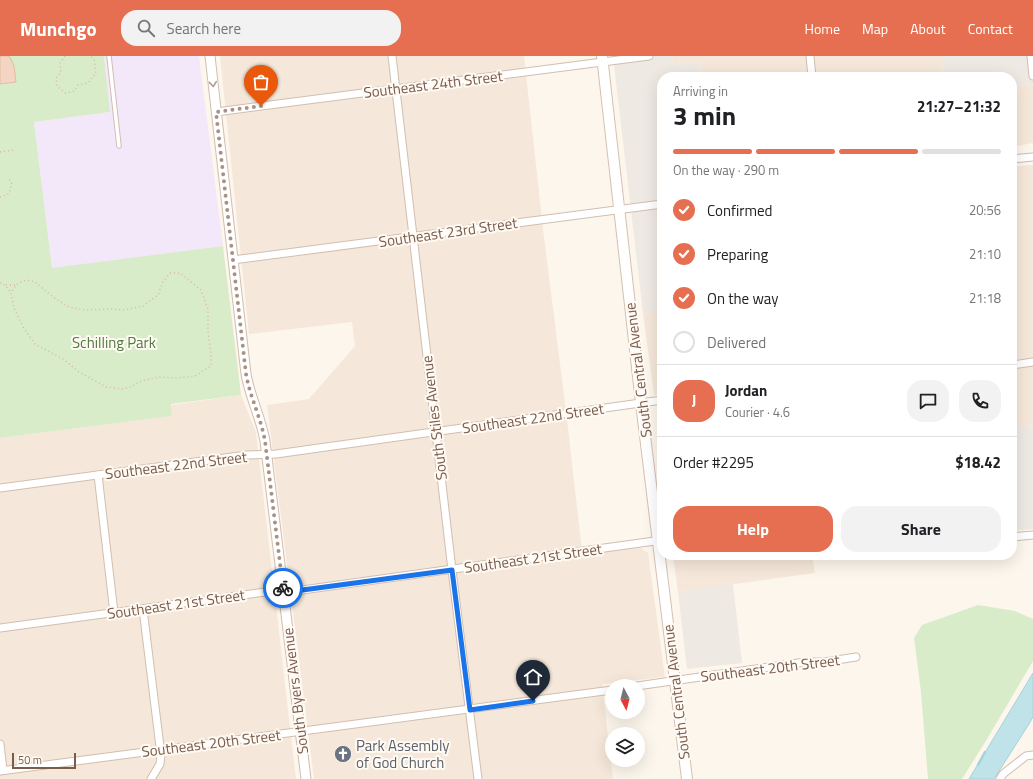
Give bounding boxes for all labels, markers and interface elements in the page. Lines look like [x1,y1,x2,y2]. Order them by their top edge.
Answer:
search box [121,10,401,46]
text: Munchgo [20,14,97,43]
icon: search [135,17,157,39]
text: Search here [167,17,241,40]
text: Home [805,18,840,39]
text: Map [862,18,888,39]
text: About [910,18,946,39]
text: Contact [968,18,1013,39]
street label: Southeast 24th Street [362,64,505,104]
pin [244,65,278,106]
icon: bag [250,71,272,93]
one-way arrow [209,81,218,87]
text: Arriving in [673,81,728,101]
text: 21:27–21:32 [917,95,1001,118]
text: 3 min [673,96,736,135]
text: On the way · 290 m [673,160,779,180]
icon: check [673,199,695,221]
text: Confirmed [707,199,772,222]
text: 20:56 [969,200,1001,220]
street label: Southeast 23rd Street [377,211,519,253]
icon: check [673,243,695,265]
text: Preparing [707,243,768,266]
text: 21:10 [969,244,1001,264]
icon: check [673,287,695,309]
text: On the way [707,287,779,310]
text: 21:18 [969,288,1001,308]
street label: South Central Avenue [618,301,658,439]
park label: Schilling Park [72,331,156,354]
text: Delivered [707,331,766,354]
street label: South Stiles Avenue [415,354,453,482]
text: Jordan [725,379,767,402]
button: chat [907,380,949,422]
button: phone [959,380,1001,422]
text: J [692,389,696,412]
street label: Southeast 22nd Street [461,397,606,439]
text: Courier · 4.6 [725,402,790,422]
street label: Southeast 22nd Street [104,445,249,485]
text: Order #2295 [673,451,754,474]
text: $18.42 [955,451,1001,474]
button: Help [673,506,833,552]
button: Share [841,506,1001,552]
street label: Southeast 21st Street [463,537,604,579]
courier [263,568,303,608]
icon: bike [272,577,294,599]
street label: Southeast 21st Street [106,583,247,625]
street label: South Central Avenue [656,623,696,761]
street label: South Byers Avenue [276,627,314,755]
street label: Southeast 20th Street [699,648,842,688]
pin [516,660,550,701]
icon: home [522,666,544,688]
north arrow [605,679,645,719]
map controls [605,679,645,767]
street label: Southeast 20th Street [140,723,283,763]
button: layers [605,727,645,767]
place label: Park Assembly of God Church [356,734,450,774]
church icon: Park Assembly of God Church [333,744,353,764]
scale bar [12,751,76,770]
text: 50 m [18,752,42,768]

